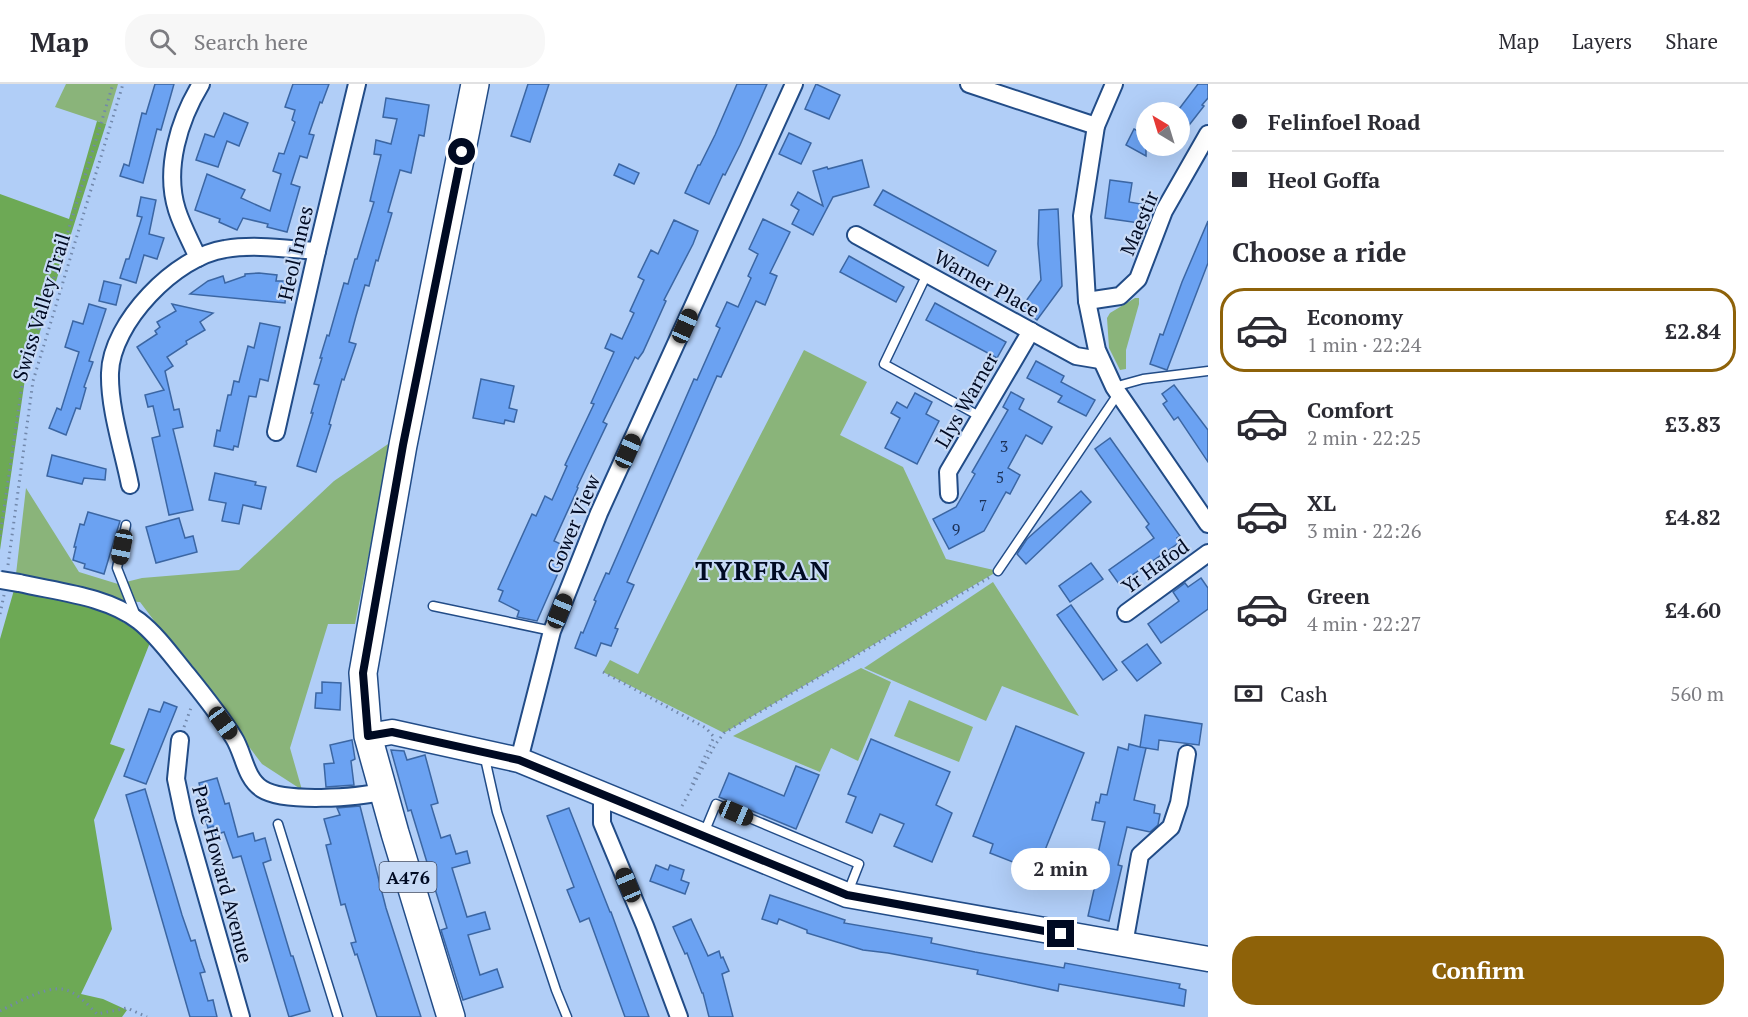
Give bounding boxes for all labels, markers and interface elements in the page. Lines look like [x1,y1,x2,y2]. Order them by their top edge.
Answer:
search box [125,14,545,68]
text: Map [30,23,89,60]
icon: search [146,25,179,58]
text: Search here [194,27,308,56]
text: Map [1498,27,1539,55]
text: Layers [1572,27,1632,55]
text: Share [1665,27,1718,55]
north arrow [1136,102,1190,156]
map controls [1136,102,1190,156]
text: Felinfoel Road [1268,107,1421,136]
route start [448,138,475,165]
text: Heol Goffa [1268,165,1380,194]
street label: Maestir [1113,186,1165,259]
street label: Heol Innes [271,203,319,303]
street label: Swiss Valley Trail [6,230,76,384]
text: Choose a ride [1232,234,1407,270]
street label: Warner Place [929,243,1045,323]
text: Economy [1307,302,1403,331]
icon: car [1235,303,1289,357]
car [669,306,701,346]
text: £2.84 [1665,316,1721,345]
text: 1 min · 22:24 [1307,331,1421,358]
street label: Llys Warner [928,347,1004,452]
text: Comfort [1307,395,1393,424]
icon: car [1235,396,1289,450]
text: £3.83 [1665,409,1721,438]
text: 2 min · 22:25 [1307,424,1421,451]
car [612,431,644,471]
house number: 3 [1000,435,1008,457]
house number: 5 [996,466,1004,488]
street label: Gower View [540,470,606,578]
text: XL [1307,488,1336,517]
icon: car [1235,489,1289,543]
house number: 7 [979,494,987,516]
text: £4.82 [1665,502,1721,531]
text: 3 min · 22:26 [1307,517,1421,544]
house number: 9 [952,518,960,540]
car [110,528,134,566]
street label: Yr Hafod [1116,532,1194,600]
district label: TYRFRAN [695,553,831,587]
text: Green [1307,581,1370,610]
icon: car [1235,582,1289,636]
car [545,591,575,631]
text: £4.60 [1665,595,1721,624]
text: 4 min · 22:27 [1307,610,1421,637]
icon: cash [1232,677,1265,710]
text: Cash [1280,679,1328,708]
text: 560 m [1670,680,1724,707]
car [205,703,241,743]
street label: Parc Howard Avenue [186,782,260,966]
car [716,798,756,828]
callout: 2 min [1012,847,1110,889]
text: 2 min [1033,855,1088,882]
road number: A476 [380,862,436,892]
car [613,865,643,905]
route end [1047,920,1074,947]
button: Confirm [1232,936,1724,1005]

